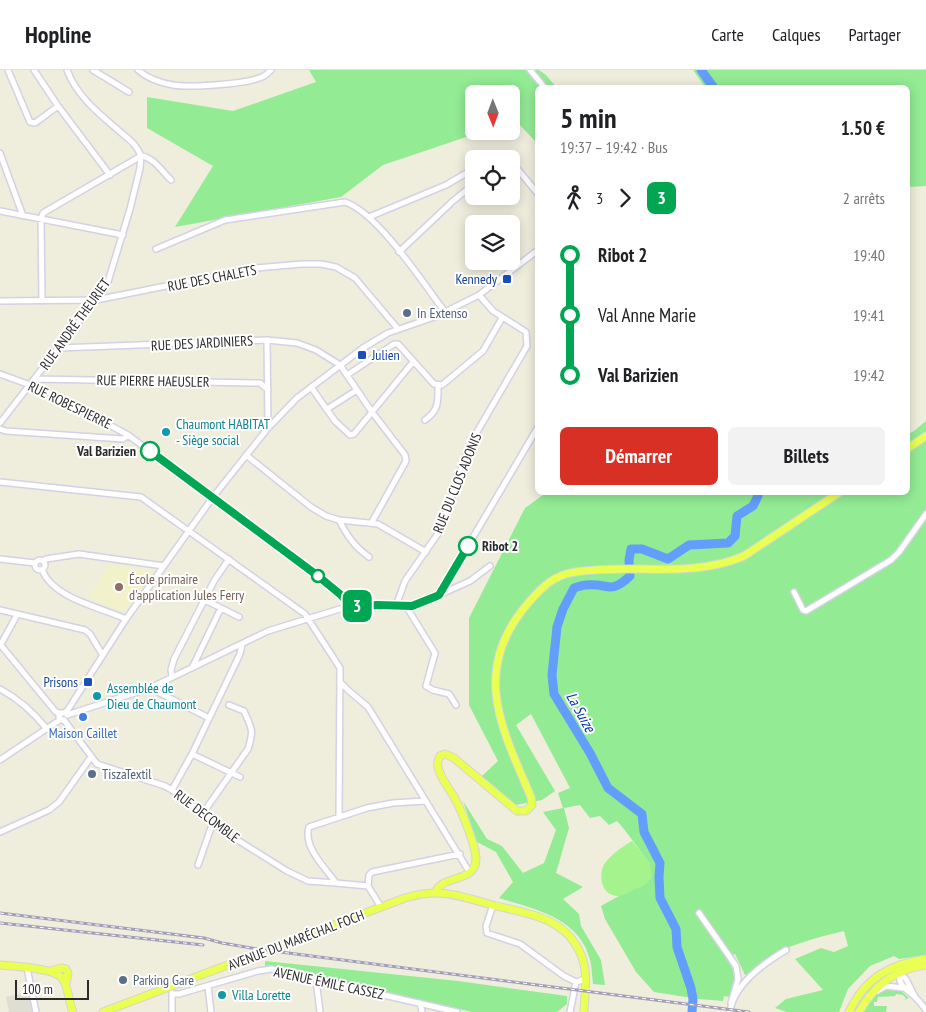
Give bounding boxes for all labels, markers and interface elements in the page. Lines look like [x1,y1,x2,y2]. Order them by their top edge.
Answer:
text: Hopline [25,19,91,50]
text: Carte [711,23,744,46]
text: Calques [772,23,821,46]
text: Partager [849,23,901,46]
north arrow [465,85,520,140]
map controls [465,85,520,270]
text: 5 min [560,99,617,136]
text: 1.50 € [841,116,885,140]
text: 19:37 – 19:42 · Bus [560,137,668,157]
button: locate [465,150,520,205]
icon: walk [560,184,588,212]
icon: forward [611,184,639,212]
text: 3 [657,186,666,209]
text: 3 [596,188,603,208]
text: 2 arrêts [843,188,885,208]
button: layers [465,215,520,270]
text: Ribot 2 [598,243,647,267]
text: 19:40 [853,245,885,265]
street label: RUE DES CHALETS [166,261,258,295]
place label: Kennedy [455,270,498,288]
marker: Kennedy [501,273,513,285]
street label: RUE ANDRÉ THEURIET [36,274,115,373]
text: Val Anne Marie [598,303,696,327]
place label: In Extenso [417,304,468,322]
text: 19:41 [853,305,885,325]
marker: In Extenso [401,307,413,319]
street label: RUE DES JARDINIERS [151,331,253,355]
place label: Julien [371,346,400,364]
marker: Julien [356,349,368,361]
text: Val Barizien [598,363,678,387]
text: 19:42 [853,365,885,385]
street label: RUE PIERRE HAEUSLER [96,371,210,391]
street label: RUE ROBESPIERRE [25,377,115,433]
place label: Chaumont HABITAT - Siège social [176,415,271,449]
marker: Chaumont HABITAT - Siège social [160,426,172,438]
button: Démarrer [560,427,718,485]
button: Billets [728,427,885,485]
street label: RUE DU CLOS ADONIS [429,430,485,536]
marker: Val Barizien [140,441,160,461]
place label: Val Barizien [76,442,136,460]
marker: Ribot 2 [458,536,478,556]
place label: Ribot 2 [482,537,518,555]
unlabelled marker [311,569,325,583]
place label: École primaire d'application Jules Ferry [129,570,245,604]
marker: École primaire d'application Jules Ferry [113,581,125,593]
line badge: 3 [341,590,373,622]
text: 3 [353,594,361,617]
place label: Prisons [44,673,78,691]
marker: Prisons [82,676,94,688]
place label: Assemblée de Dieu de Chaumont [107,679,197,713]
water label: La Suize [562,689,600,736]
marker: Assemblée de Dieu de Chaumont [91,690,103,702]
marker: Maison Caillet [77,711,89,723]
place label: Maison Caillet [49,724,117,742]
place label: TiszaTextil [102,765,152,783]
marker: TiszaTextil [86,768,98,780]
street label: RUE DECOMBLE [171,786,243,846]
street label: AVENUE DU MARÉCHAL FOCH [225,906,367,974]
street label: AVENUE ÉMILE CASSEZ [272,963,386,1003]
place label: Parking Gare [133,971,194,989]
marker: Parking Gare [117,974,129,986]
scale bar [15,977,89,1000]
text: 100 m [22,980,53,998]
place label: Villa Lorette [231,986,291,1004]
marker: Villa Lorette [216,989,228,1001]

